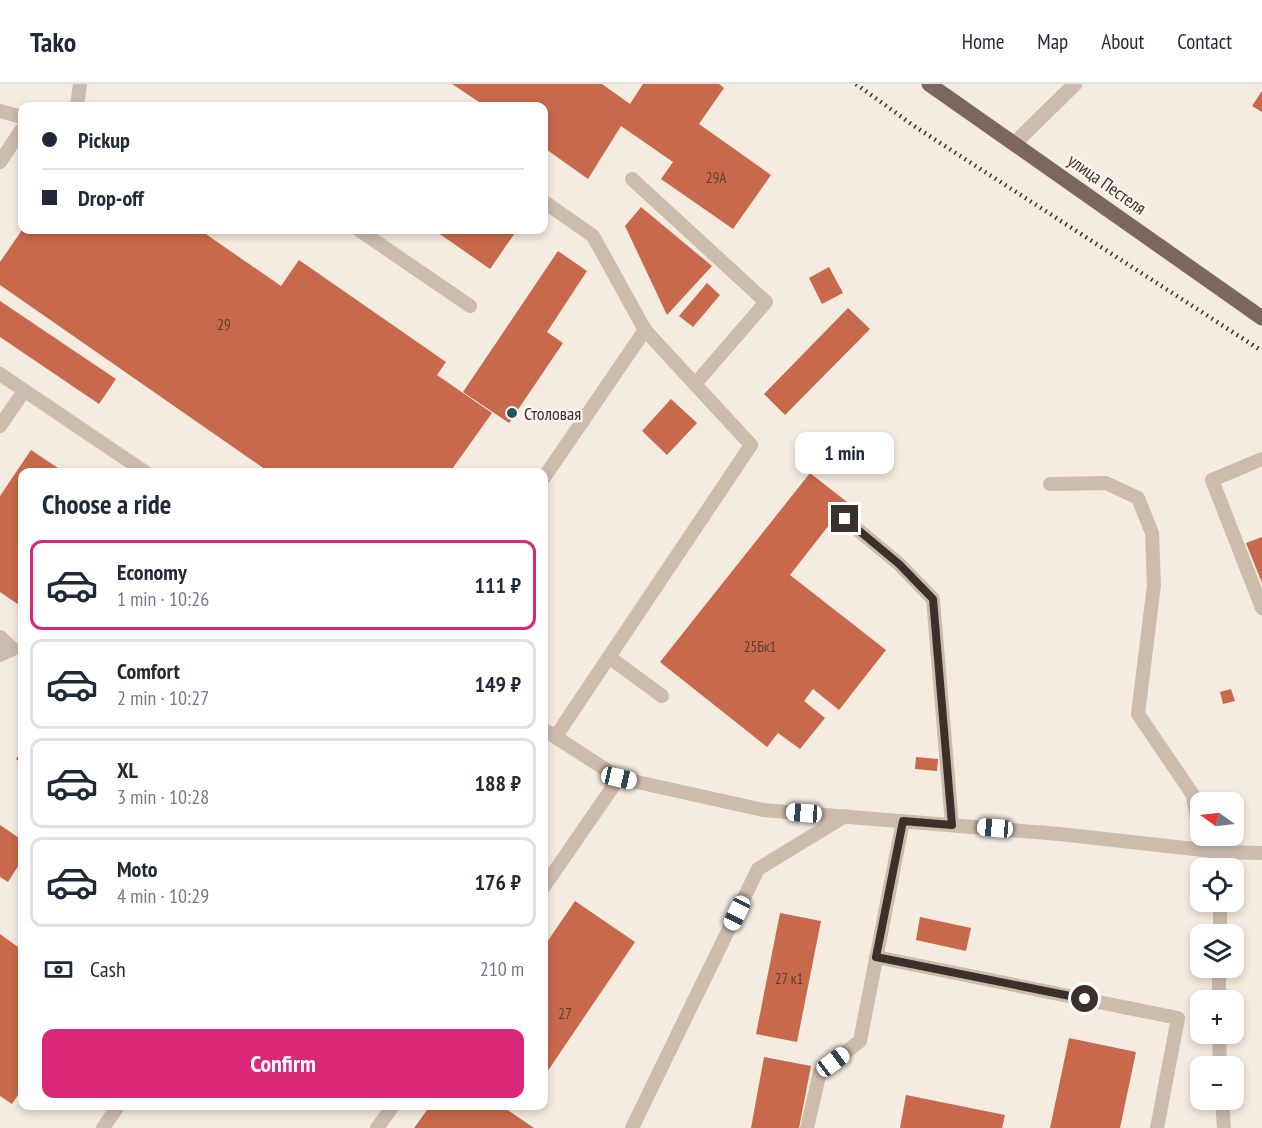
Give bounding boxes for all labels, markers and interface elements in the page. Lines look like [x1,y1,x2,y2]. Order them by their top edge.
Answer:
text: Tako [30,23,76,60]
text: Home [962,28,1004,55]
text: Map [1037,28,1068,55]
text: About [1101,28,1144,55]
text: Contact [1177,28,1232,55]
text: Pickup [78,126,130,154]
street label: улица Пестеля [1063,149,1151,219]
house number: 29А [706,168,727,187]
text: Drop-off [78,184,144,212]
house number: 29 [217,315,231,334]
place label: Столовая [524,402,581,425]
marker: Столовая [505,406,519,420]
callout: 1 min [796,432,894,474]
text: 1 min [824,440,865,466]
text: Choose a ride [42,487,171,521]
route end [831,505,858,532]
icon: car [45,558,99,612]
text: Economy [117,558,187,586]
text: 111 ₽ [474,571,521,599]
text: 1 min · 10:26 [117,586,209,612]
house number: 25Бк1 [744,637,776,656]
icon: car [45,657,99,711]
text: Comfort [117,657,180,685]
text: 149 ₽ [474,670,521,698]
text: 2 min · 10:27 [117,685,209,711]
icon: car [45,756,99,810]
text: XL [117,756,138,784]
car [599,765,639,791]
text: 188 ₽ [474,769,521,797]
text: 3 min · 10:28 [117,784,209,810]
north arrow [1190,792,1244,846]
map controls [1190,792,1244,1110]
car [785,803,823,823]
car [976,817,1014,839]
icon: car [45,855,99,909]
text: Moto [117,855,158,883]
button: locate [1190,858,1244,912]
text: 176 ₽ [474,868,521,896]
text: 4 min · 10:29 [117,883,209,909]
car [721,893,753,933]
button: layers [1190,924,1244,978]
icon: cash [42,953,75,986]
text: Cash [90,955,126,983]
text: 210 m [480,956,524,982]
house number: 27 к1 [775,969,803,988]
route start [1071,985,1098,1012]
button: + [1190,990,1244,1044]
house number: 27 [558,1004,572,1023]
button: Confirm [42,1029,524,1098]
car [813,1044,853,1080]
button: − [1190,1056,1244,1110]

